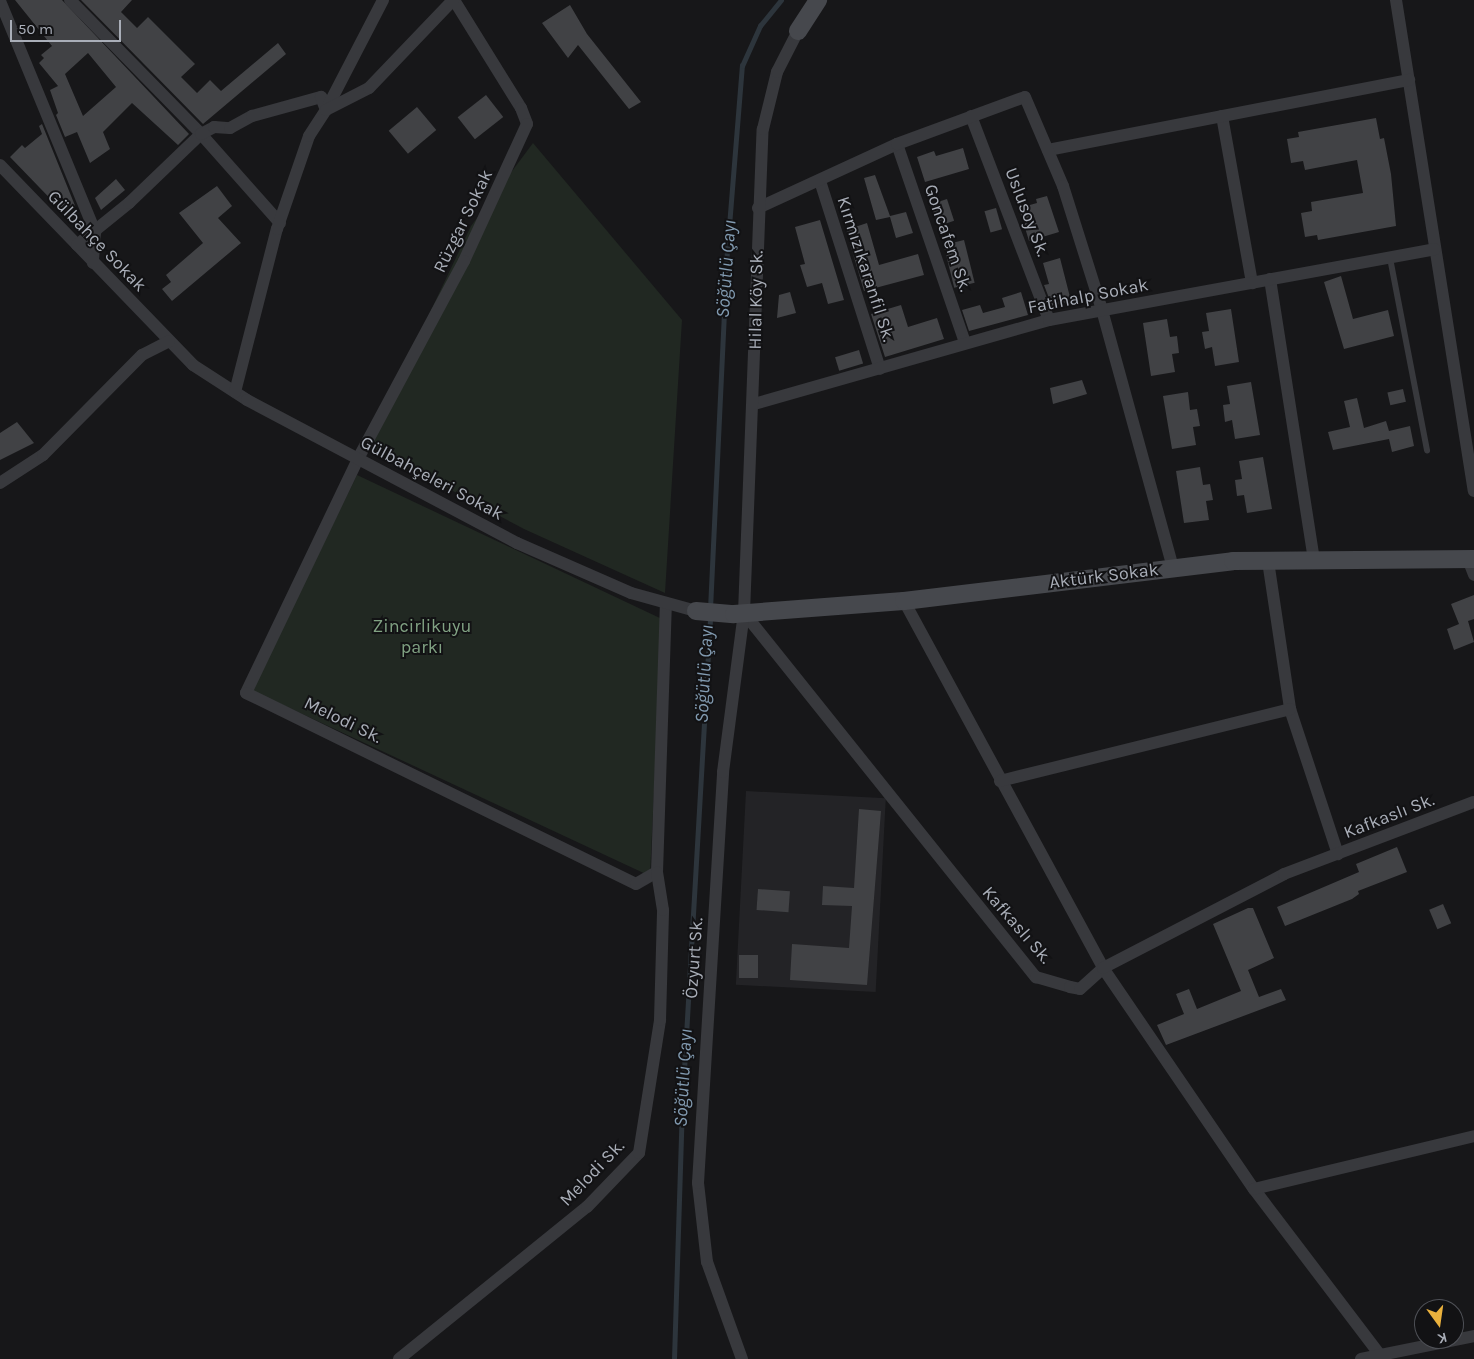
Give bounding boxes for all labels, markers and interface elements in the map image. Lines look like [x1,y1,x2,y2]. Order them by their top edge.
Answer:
scale bar [12,10,124,42]
text: 50 m [18,20,53,38]
street label: Uslusoy Sk. [1000,165,1054,259]
street label: Rüzgar Sokak [429,166,497,276]
street label: Goncafem Sk. [920,181,976,295]
street label: Gülbahçe Sokak [43,186,151,296]
street label: Kırmızıkaranfil Sk. [832,194,900,344]
water label: Söğütlü Çayı [712,219,742,319]
street label: Hilal Köy Sk. [744,250,768,350]
street label: Fatihalp Sokak [1026,274,1150,318]
street label: Gülbahçeleri Sokak [357,431,507,525]
street label: Aktürk Sokak [1048,559,1160,593]
park label: Zincirlikuyu parkı [373,616,471,659]
water label: Söğütlü Çayı [691,624,719,724]
street label: Melodi Sk. [301,692,385,748]
street label: Kafkaslı Sk. [1341,789,1437,843]
street label: Kafkaslı Sk. [978,882,1056,968]
street label: Özyurt Sk. [680,917,708,999]
water label: Söğütlü Çayı [670,1028,698,1128]
street label: Melodi Sk. [555,1135,629,1211]
north arrow [1414,1299,1464,1349]
text: K [1436,1329,1449,1347]

